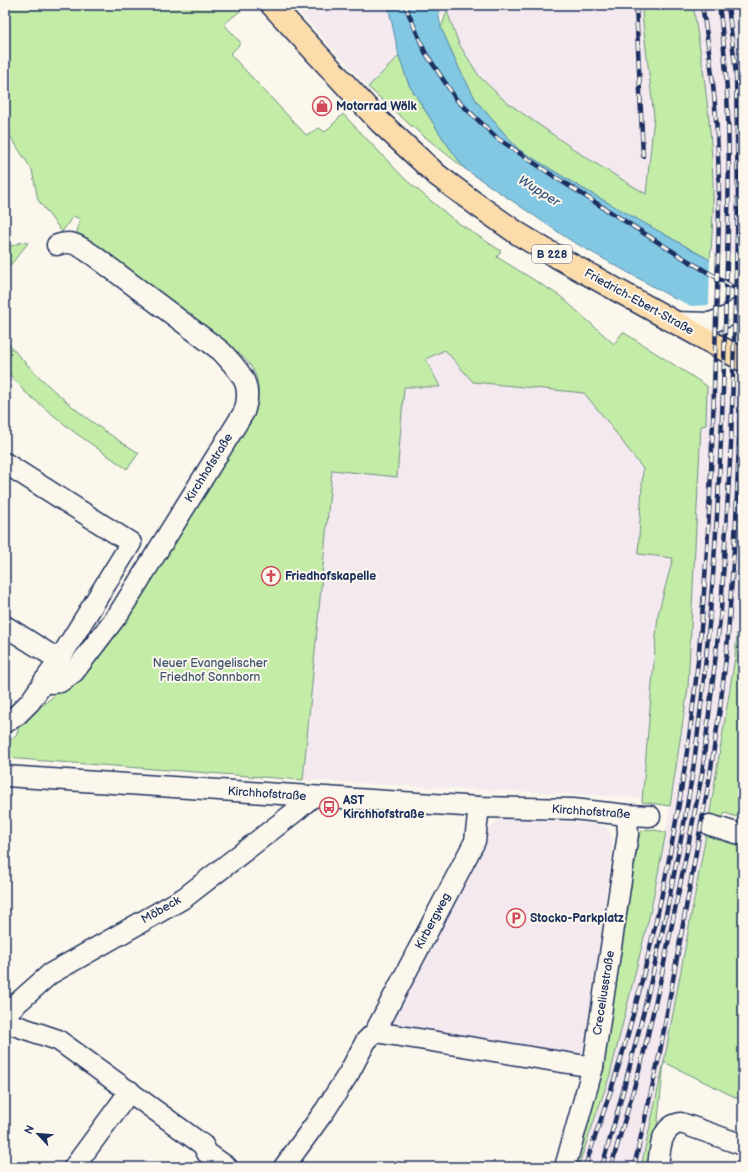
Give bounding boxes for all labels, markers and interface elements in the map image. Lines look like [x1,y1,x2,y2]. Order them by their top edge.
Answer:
shop icon: Motorrad Wölk [311,95,333,117]
place label: Motorrad Wölk [336,99,418,114]
water label: Wupper [515,172,564,211]
road number: B 228 [532,245,572,263]
street label: Friedrich-Ebert-Straße [582,266,696,338]
street label: Kirchhofstraße [182,431,236,505]
church icon: Friedhofskapelle [260,565,282,587]
place label: Friedhofskapelle [285,569,376,584]
park label: Neuer Evangelischer Friedhof Sonnborn [153,656,268,685]
street label: Kirchhofstraße [227,784,307,804]
place label: AST Kirchhofstraße [342,793,424,822]
bus stop icon: AST Kirchhofstraße [318,796,340,818]
street label: Kirchhofstraße [551,802,631,822]
street label: Kirbergweg [412,890,454,952]
street label: Möbeck [139,893,184,927]
parking icon: Stocko-Parkplatz [505,907,527,929]
place label: Stocko-Parkplatz [530,911,624,926]
street label: Creceliusstraße [590,950,618,1036]
north arrow [18,1114,58,1154]
text: N [22,1123,37,1136]

